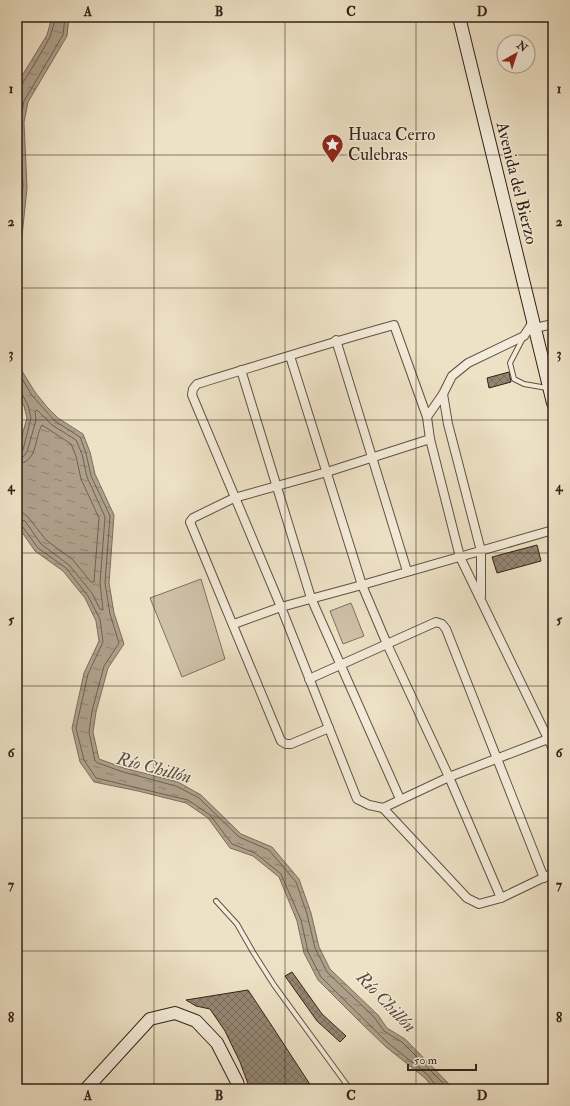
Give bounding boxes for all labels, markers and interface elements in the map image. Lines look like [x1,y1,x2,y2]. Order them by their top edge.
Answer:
text: A [83,4,93,20]
text: B [215,4,223,20]
text: C [346,4,356,20]
text: D [477,4,488,20]
north arrow [496,34,536,74]
text: N [513,38,531,55]
text: 1 [9,81,14,97]
text: 1 [557,81,562,97]
street label: Avenida del Bierzo [491,119,542,246]
place label: Huaca Cerro Culebras [348,124,435,165]
place icon: Huaca Cerro Culebras [319,131,345,164]
text: 2 [8,214,15,230]
text: 2 [556,214,563,230]
text: 3 [9,346,14,362]
text: 3 [557,346,562,362]
text: 4 [6,479,15,495]
text: 4 [554,479,563,495]
text: 5 [8,612,14,628]
text: 5 [556,612,562,628]
text: 6 [8,745,16,761]
text: 6 [556,745,564,761]
water label: Río Chillón [113,747,194,789]
text: 7 [8,877,15,893]
text: 7 [556,877,563,893]
water label: Río Chillón [350,966,421,1037]
text: 8 [8,1010,14,1026]
text: 8 [556,1010,562,1026]
scale bar [408,1046,476,1072]
text: 50 m [414,1053,438,1068]
text: A [83,1088,93,1104]
text: B [215,1088,223,1104]
text: C [346,1088,356,1104]
text: D [477,1088,488,1104]

